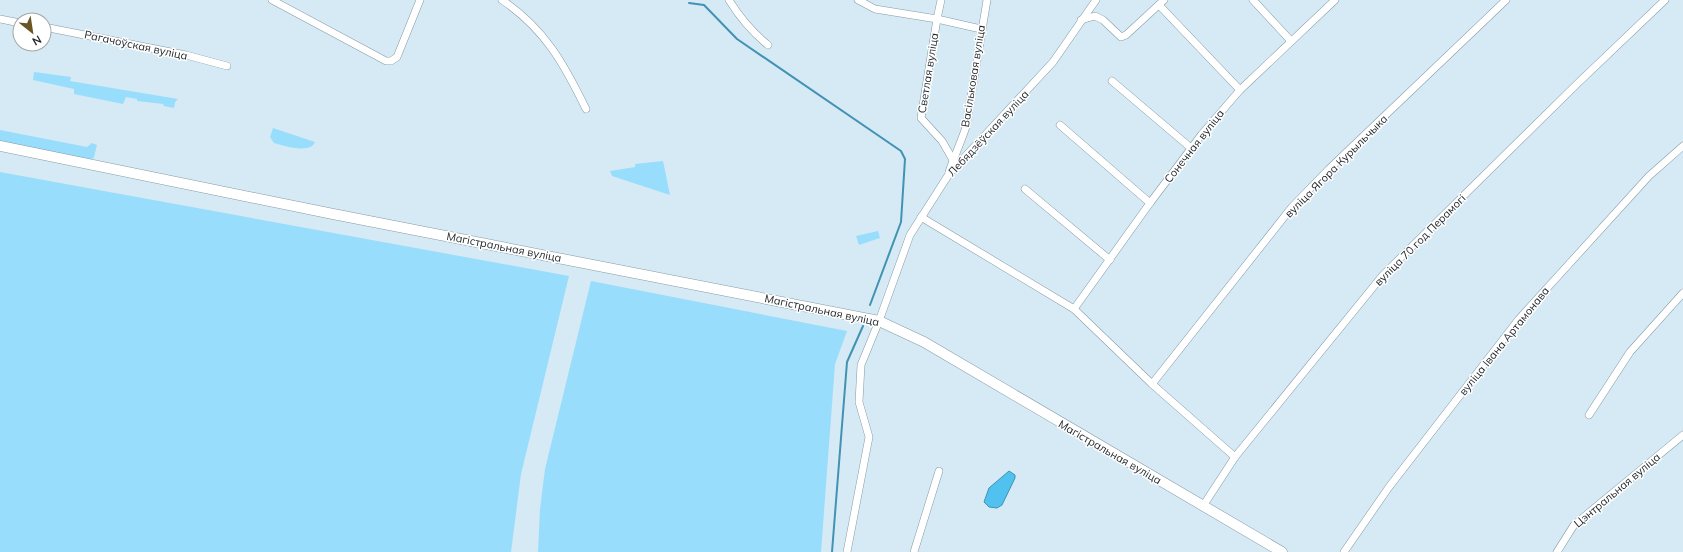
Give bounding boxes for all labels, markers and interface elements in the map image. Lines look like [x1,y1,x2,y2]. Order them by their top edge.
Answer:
north arrow [12,12,52,52]
street label: Васільковая вуліца [958,24,988,128]
street label: Рагачоўская вуліца [83,27,189,63]
street label: Светлая вуліца [915,32,941,114]
text: N [30,33,44,49]
street label: Лебядзёўская вуліца [944,87,1032,179]
street label: Сонечная вуліца [1161,107,1227,185]
street label: вуліца Ягора Курыльчыка [1282,112,1390,220]
street label: вуліца 70 год Перамогі [1371,191,1469,289]
street label: Магістральная вуліца [445,229,563,265]
street label: вуліца Івана Артамонава [1456,284,1552,398]
street label: Магістральная вуліца [763,291,881,329]
street label: Магістральная вуліца [1056,417,1164,487]
street label: Цэнтральная вуліца [1571,450,1663,530]

